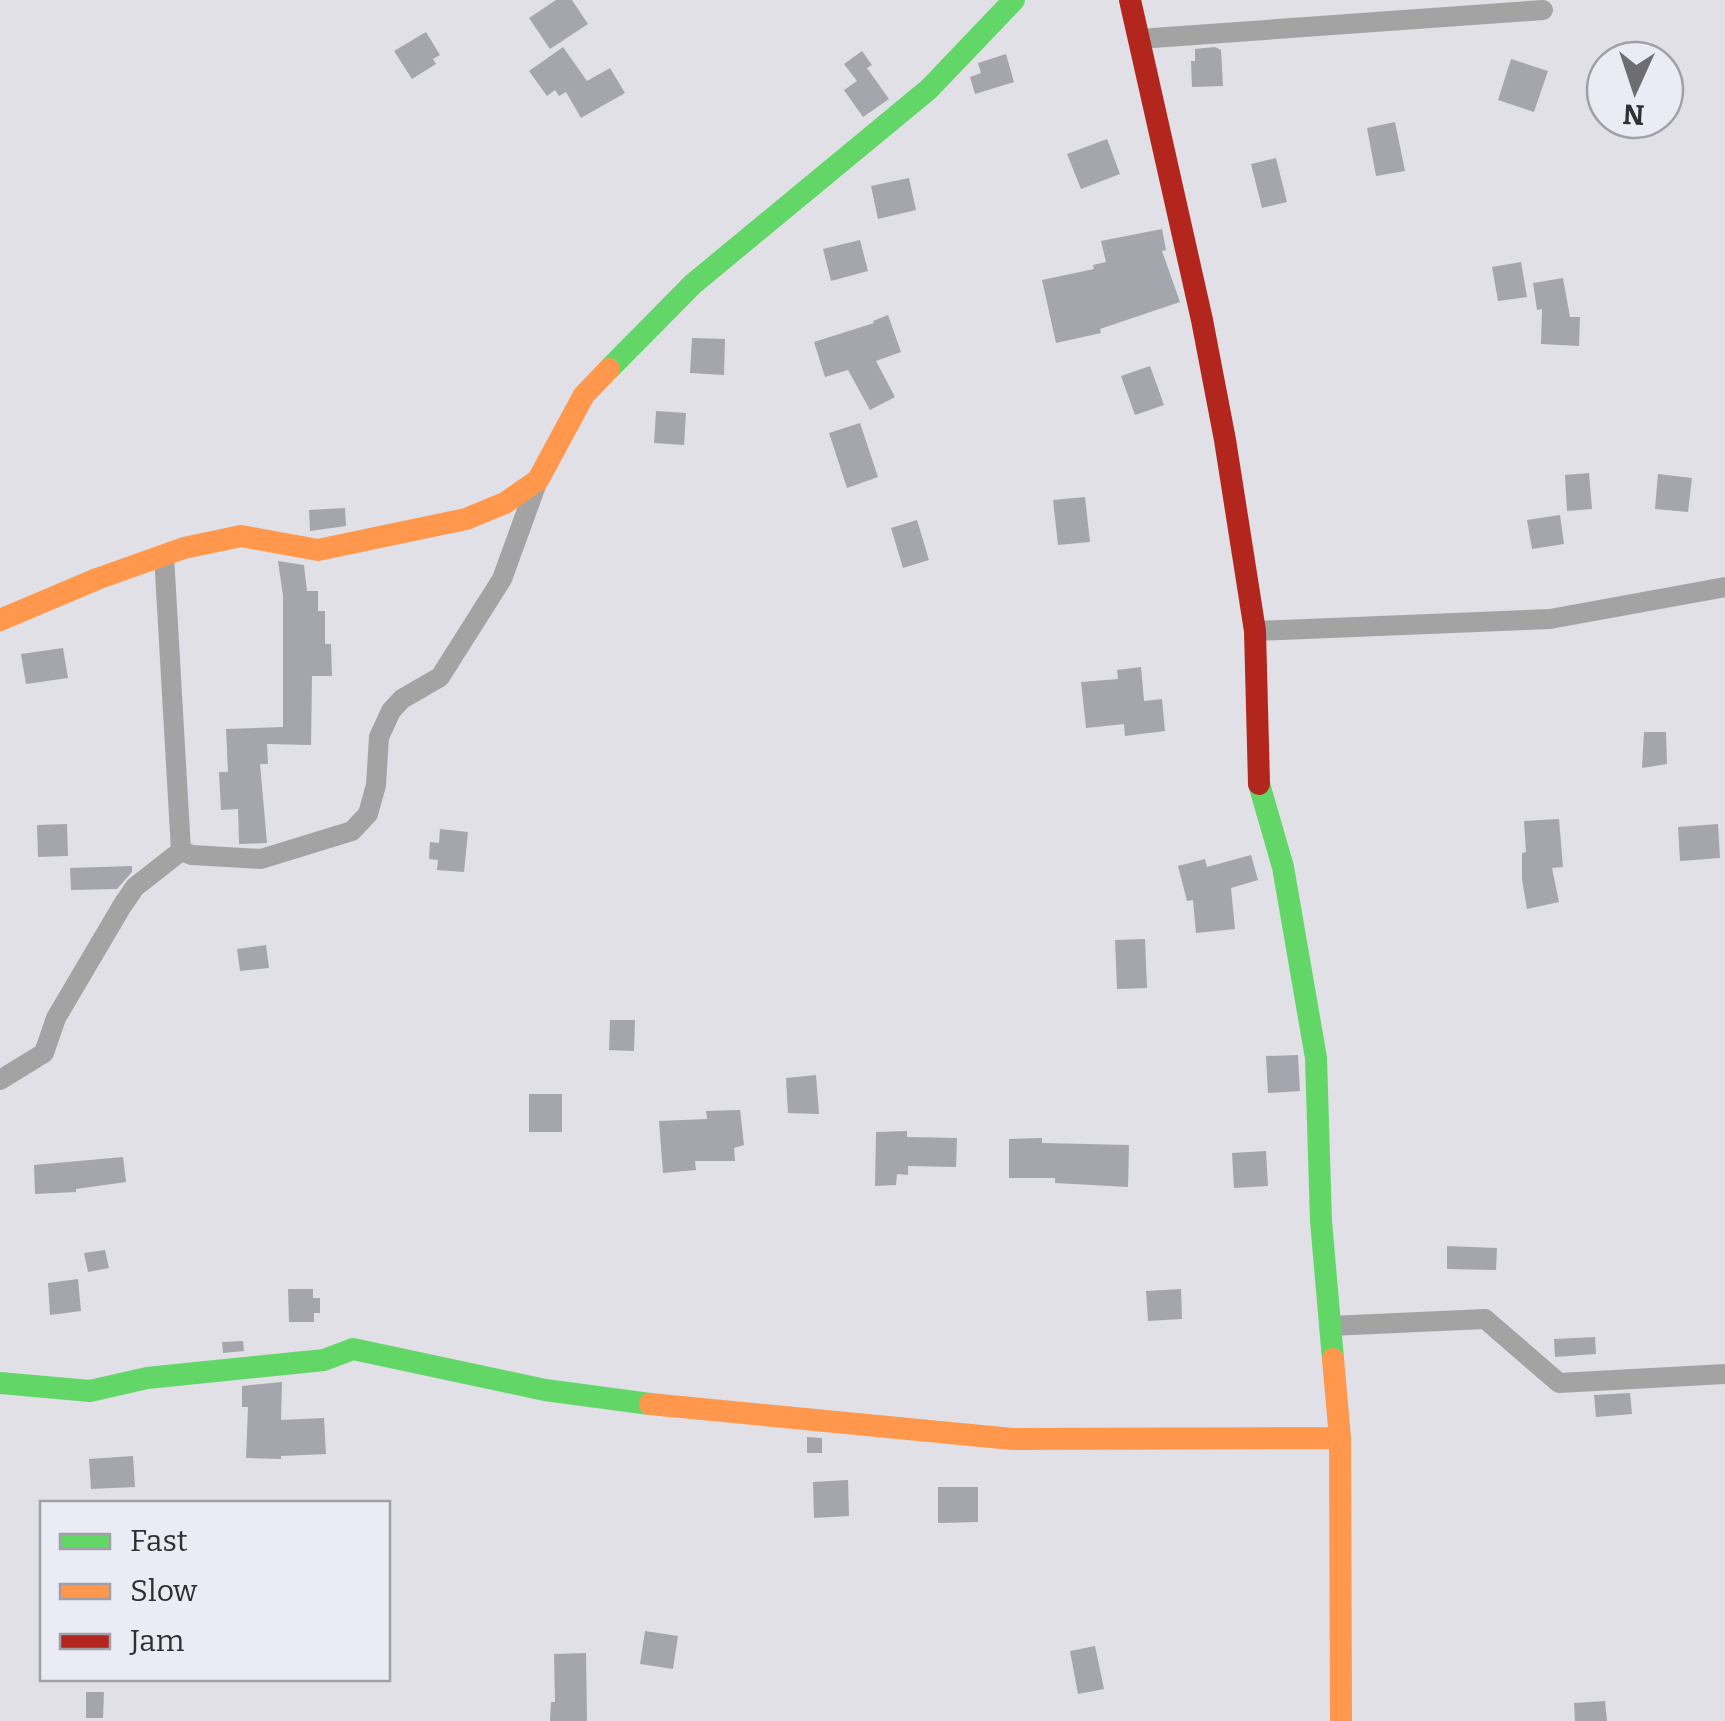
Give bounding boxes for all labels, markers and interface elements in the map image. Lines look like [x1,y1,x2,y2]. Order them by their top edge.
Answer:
north arrow [1585,40,1685,140]
text: N [1622,97,1645,132]
legend [40,1501,390,1681]
text: Fast [130,1523,188,1559]
text: Slow [130,1573,198,1609]
text: Jam [129,1623,185,1659]

